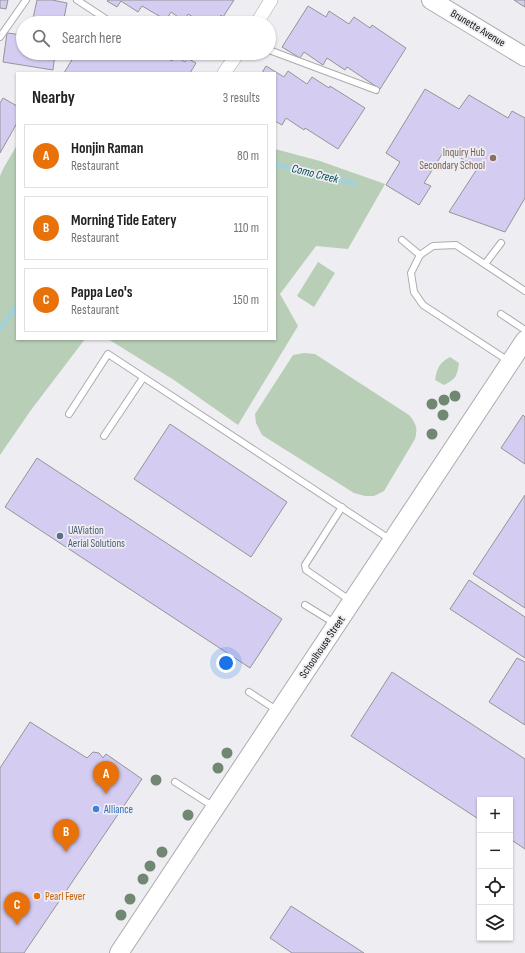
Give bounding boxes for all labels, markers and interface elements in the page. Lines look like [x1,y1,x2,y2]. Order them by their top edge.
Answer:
street label: Brunette Avenue [448,7,508,49]
search box [16,16,276,60]
icon: search [30,27,52,49]
text: Search here [62,29,122,48]
text: Nearby [32,88,75,108]
text: 3 results [223,90,260,106]
text: Honjin Raman [71,139,143,158]
place label: Inquiry Hub Secondary School [419,146,485,172]
text: A [43,148,49,164]
text: 80 m [237,148,259,164]
marker: Inquiry Hub Secondary School [488,153,498,163]
text: Restaurant [71,158,119,174]
water label: Como Creek [290,161,340,187]
text: Morning Tide Eatery [71,211,176,230]
text: B [43,220,49,236]
text: 110 m [234,220,259,236]
text: Restaurant [71,230,119,246]
text: Pappa Leo's [71,283,132,302]
text: C [43,292,49,308]
text: 150 m [233,292,259,308]
text: Restaurant [71,302,119,318]
place label: UAViation Aerial Solutions [67,524,125,550]
marker: UAViation Aerial Solutions [55,531,65,541]
street label: Schoolhouse Street [296,613,348,681]
your location [216,653,236,673]
pin: A [93,761,119,794]
map controls [477,797,513,941]
button: + [477,797,513,833]
place label: Alliance [103,803,133,816]
marker: Alliance [91,804,101,814]
pin: B [53,819,79,852]
button: − [477,833,513,869]
button: locate [477,869,513,905]
place label: Pearl Fever [45,890,85,903]
marker: Pearl Fever [32,891,42,901]
pin: C [4,892,30,925]
button: layers [477,905,513,941]

